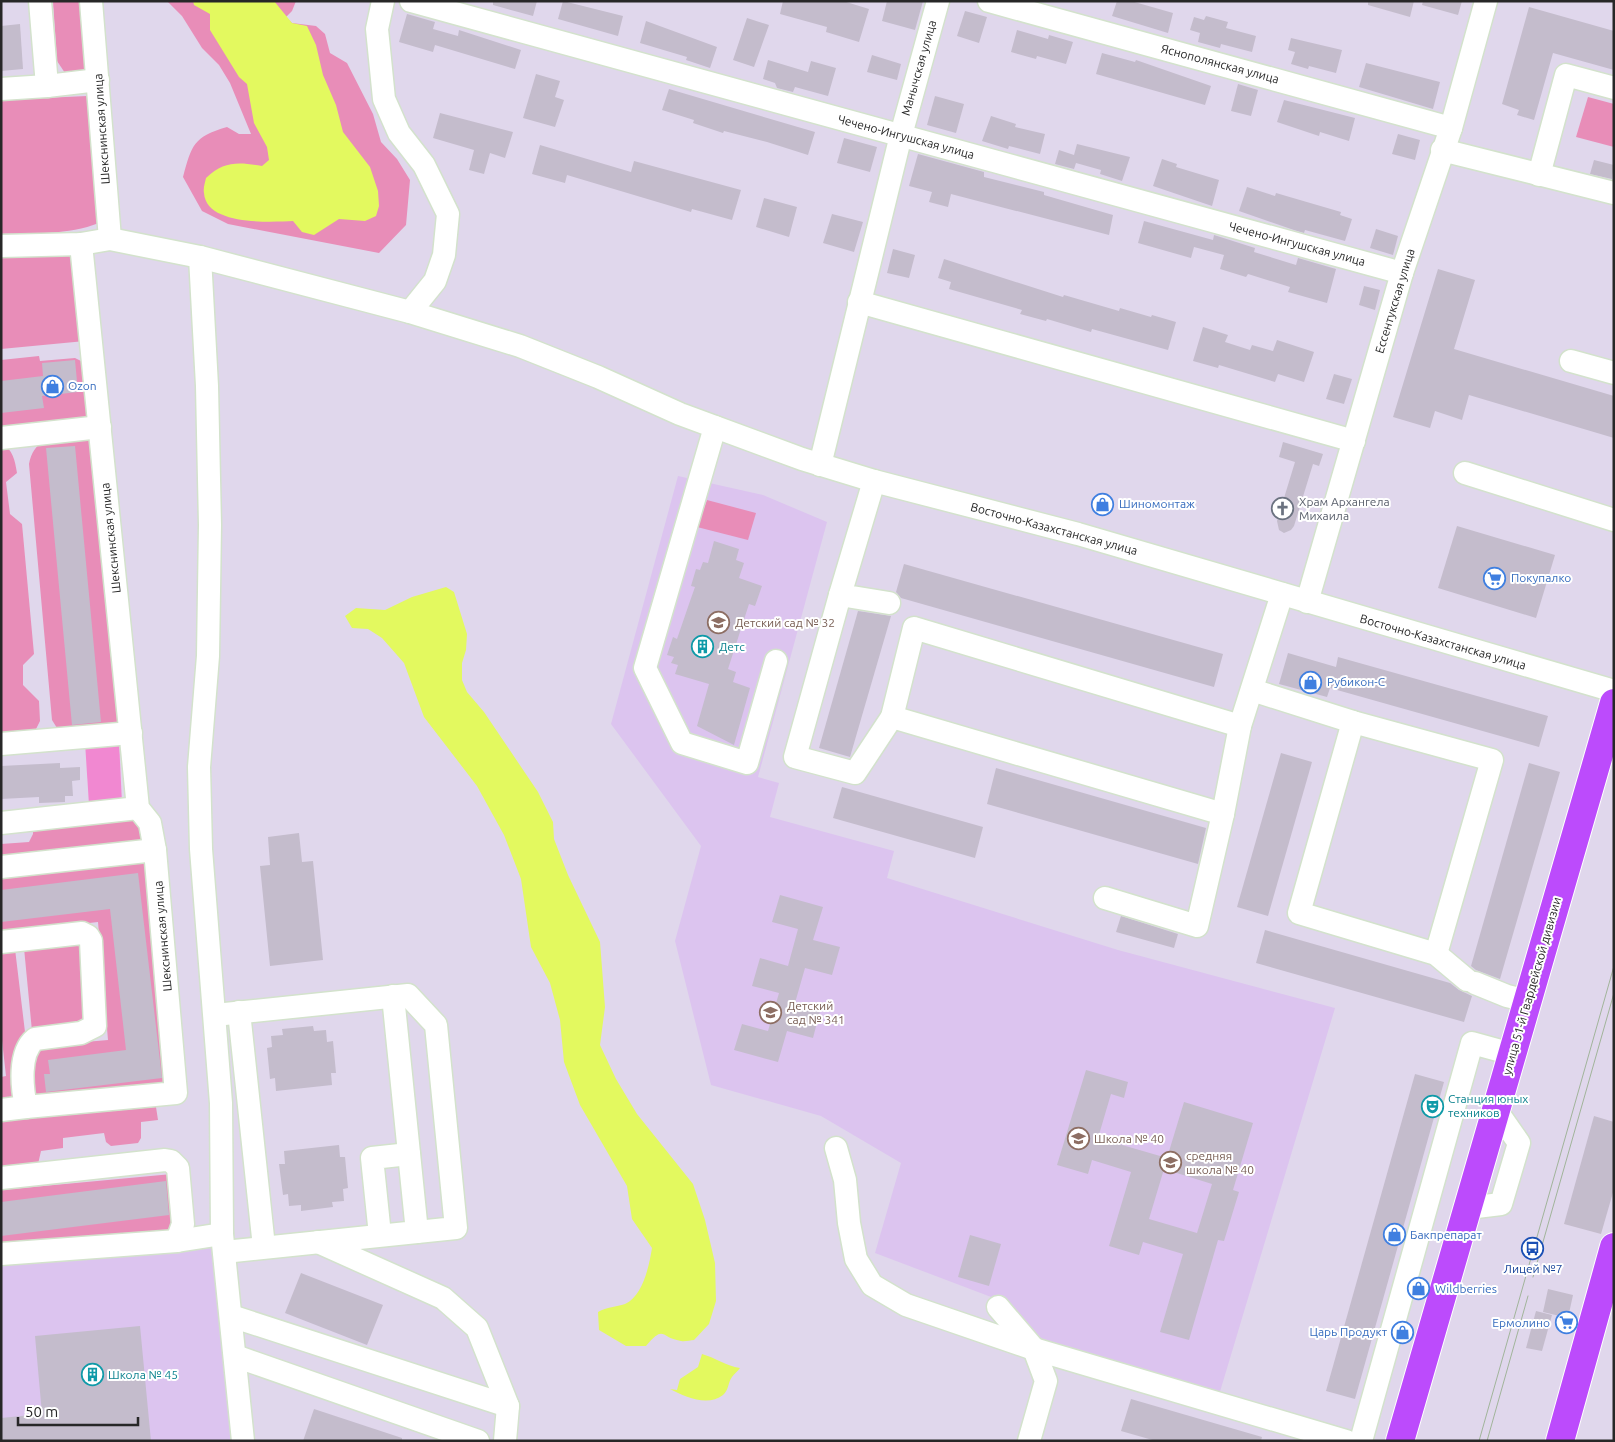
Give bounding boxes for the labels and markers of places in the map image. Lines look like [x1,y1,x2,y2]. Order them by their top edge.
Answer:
shop icon: Ozon [40,374,64,398]
place label: Ozon [68,379,97,392]
shop icon: Шиномонтаж [1091,492,1115,516]
place label: Храм Архангела Михаила [1299,495,1390,522]
place label: Шиномонтаж [1119,497,1195,510]
church icon: Храм Архангела Михаила [1271,497,1295,521]
supermarket icon: Покупалко [1483,566,1507,590]
place label: Покупалко [1511,571,1571,584]
school or university icon: Детский сад № 32 [707,611,731,635]
place label: Детский сад № 32 [735,616,835,629]
building icon: Детс [691,635,715,659]
place label: Детс [719,640,745,653]
shop icon: Рубикон-С [1299,670,1323,694]
place label: Рубикон-С [1327,675,1386,688]
place label: Детский сад № 341 [787,999,845,1026]
school or university icon: Детский сад № 341 [759,1001,783,1025]
place label: Станция юных техников [1448,1092,1528,1119]
theatre icon: Станция юных техников [1420,1094,1444,1118]
school or university icon: Школа № 40 [1066,1127,1090,1151]
place label: Школа № 40 [1094,1132,1164,1145]
place label: средняя школа № 40 [1186,1149,1254,1176]
school or university icon: средняя школа № 40 [1158,1151,1182,1175]
shop icon: Бакпрепарат [1382,1223,1406,1247]
place label: Бакпрепарат [1410,1228,1483,1241]
bus stop icon: Лицей №7 [1521,1236,1545,1260]
place label: Лицей №7 [1504,1262,1562,1275]
shop icon: Wildberries [1407,1277,1431,1301]
place label: Wildberries [1435,1282,1497,1295]
supermarket icon: Ермолино [1554,1311,1578,1335]
place label: Ермолино [1492,1316,1550,1329]
shop icon: Царь Продукт [1391,1320,1415,1344]
place label: Царь Продукт [1309,1325,1388,1338]
building icon: Школа № 45 [80,1363,104,1387]
place label: Школа № 45 [108,1368,178,1381]

